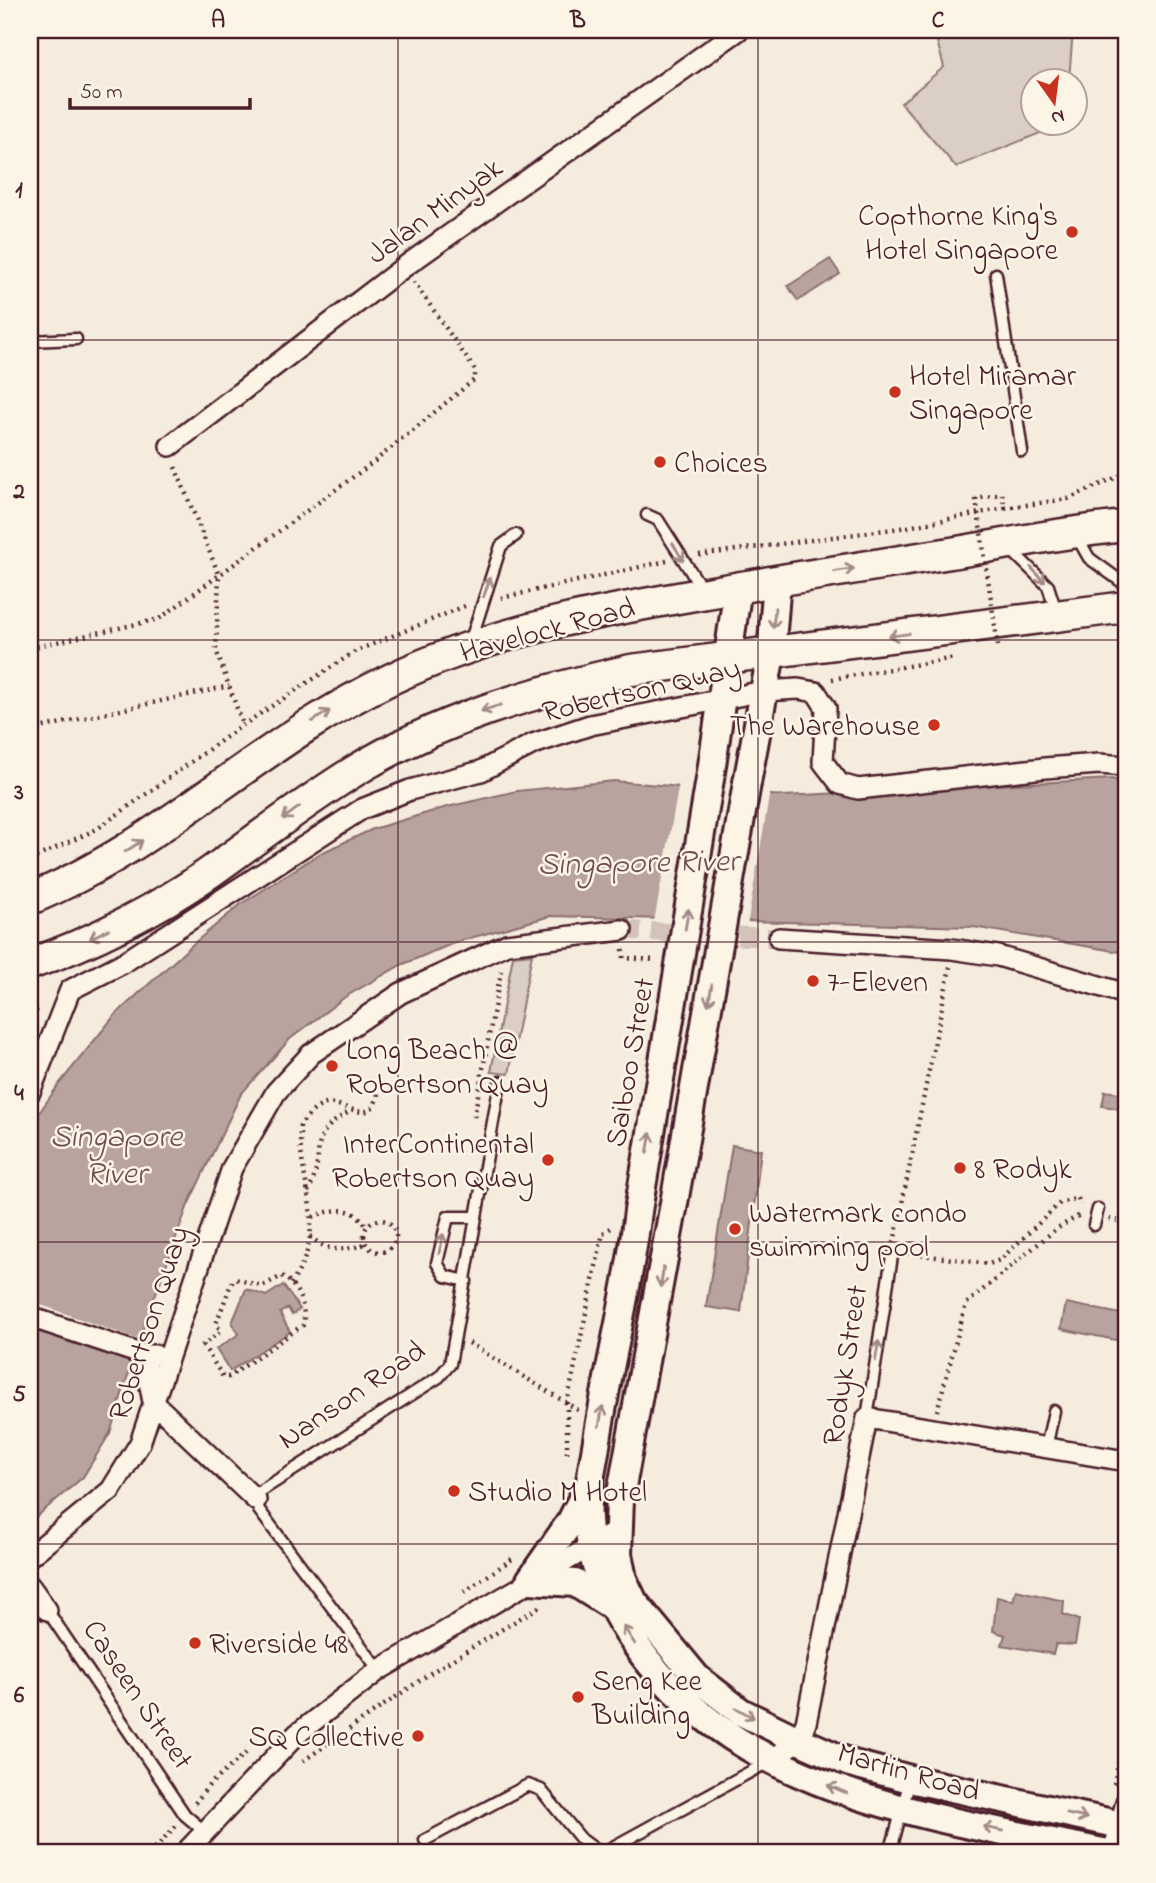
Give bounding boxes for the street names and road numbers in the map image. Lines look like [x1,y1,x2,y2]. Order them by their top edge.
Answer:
street label: Jalan Minyak [359,147,514,277]
street label: Havelock Road [455,587,640,676]
street label: Robertson Quay [538,648,745,736]
street label: Saiboo Street [595,974,668,1151]
street label: Robertson Quay [99,1221,203,1427]
street label: Rodyk Street [813,1282,881,1449]
street label: Nanson Road [270,1331,435,1462]
street label: Caseen Street [70,1612,203,1780]
street label: Martin Road [832,1733,985,1815]

